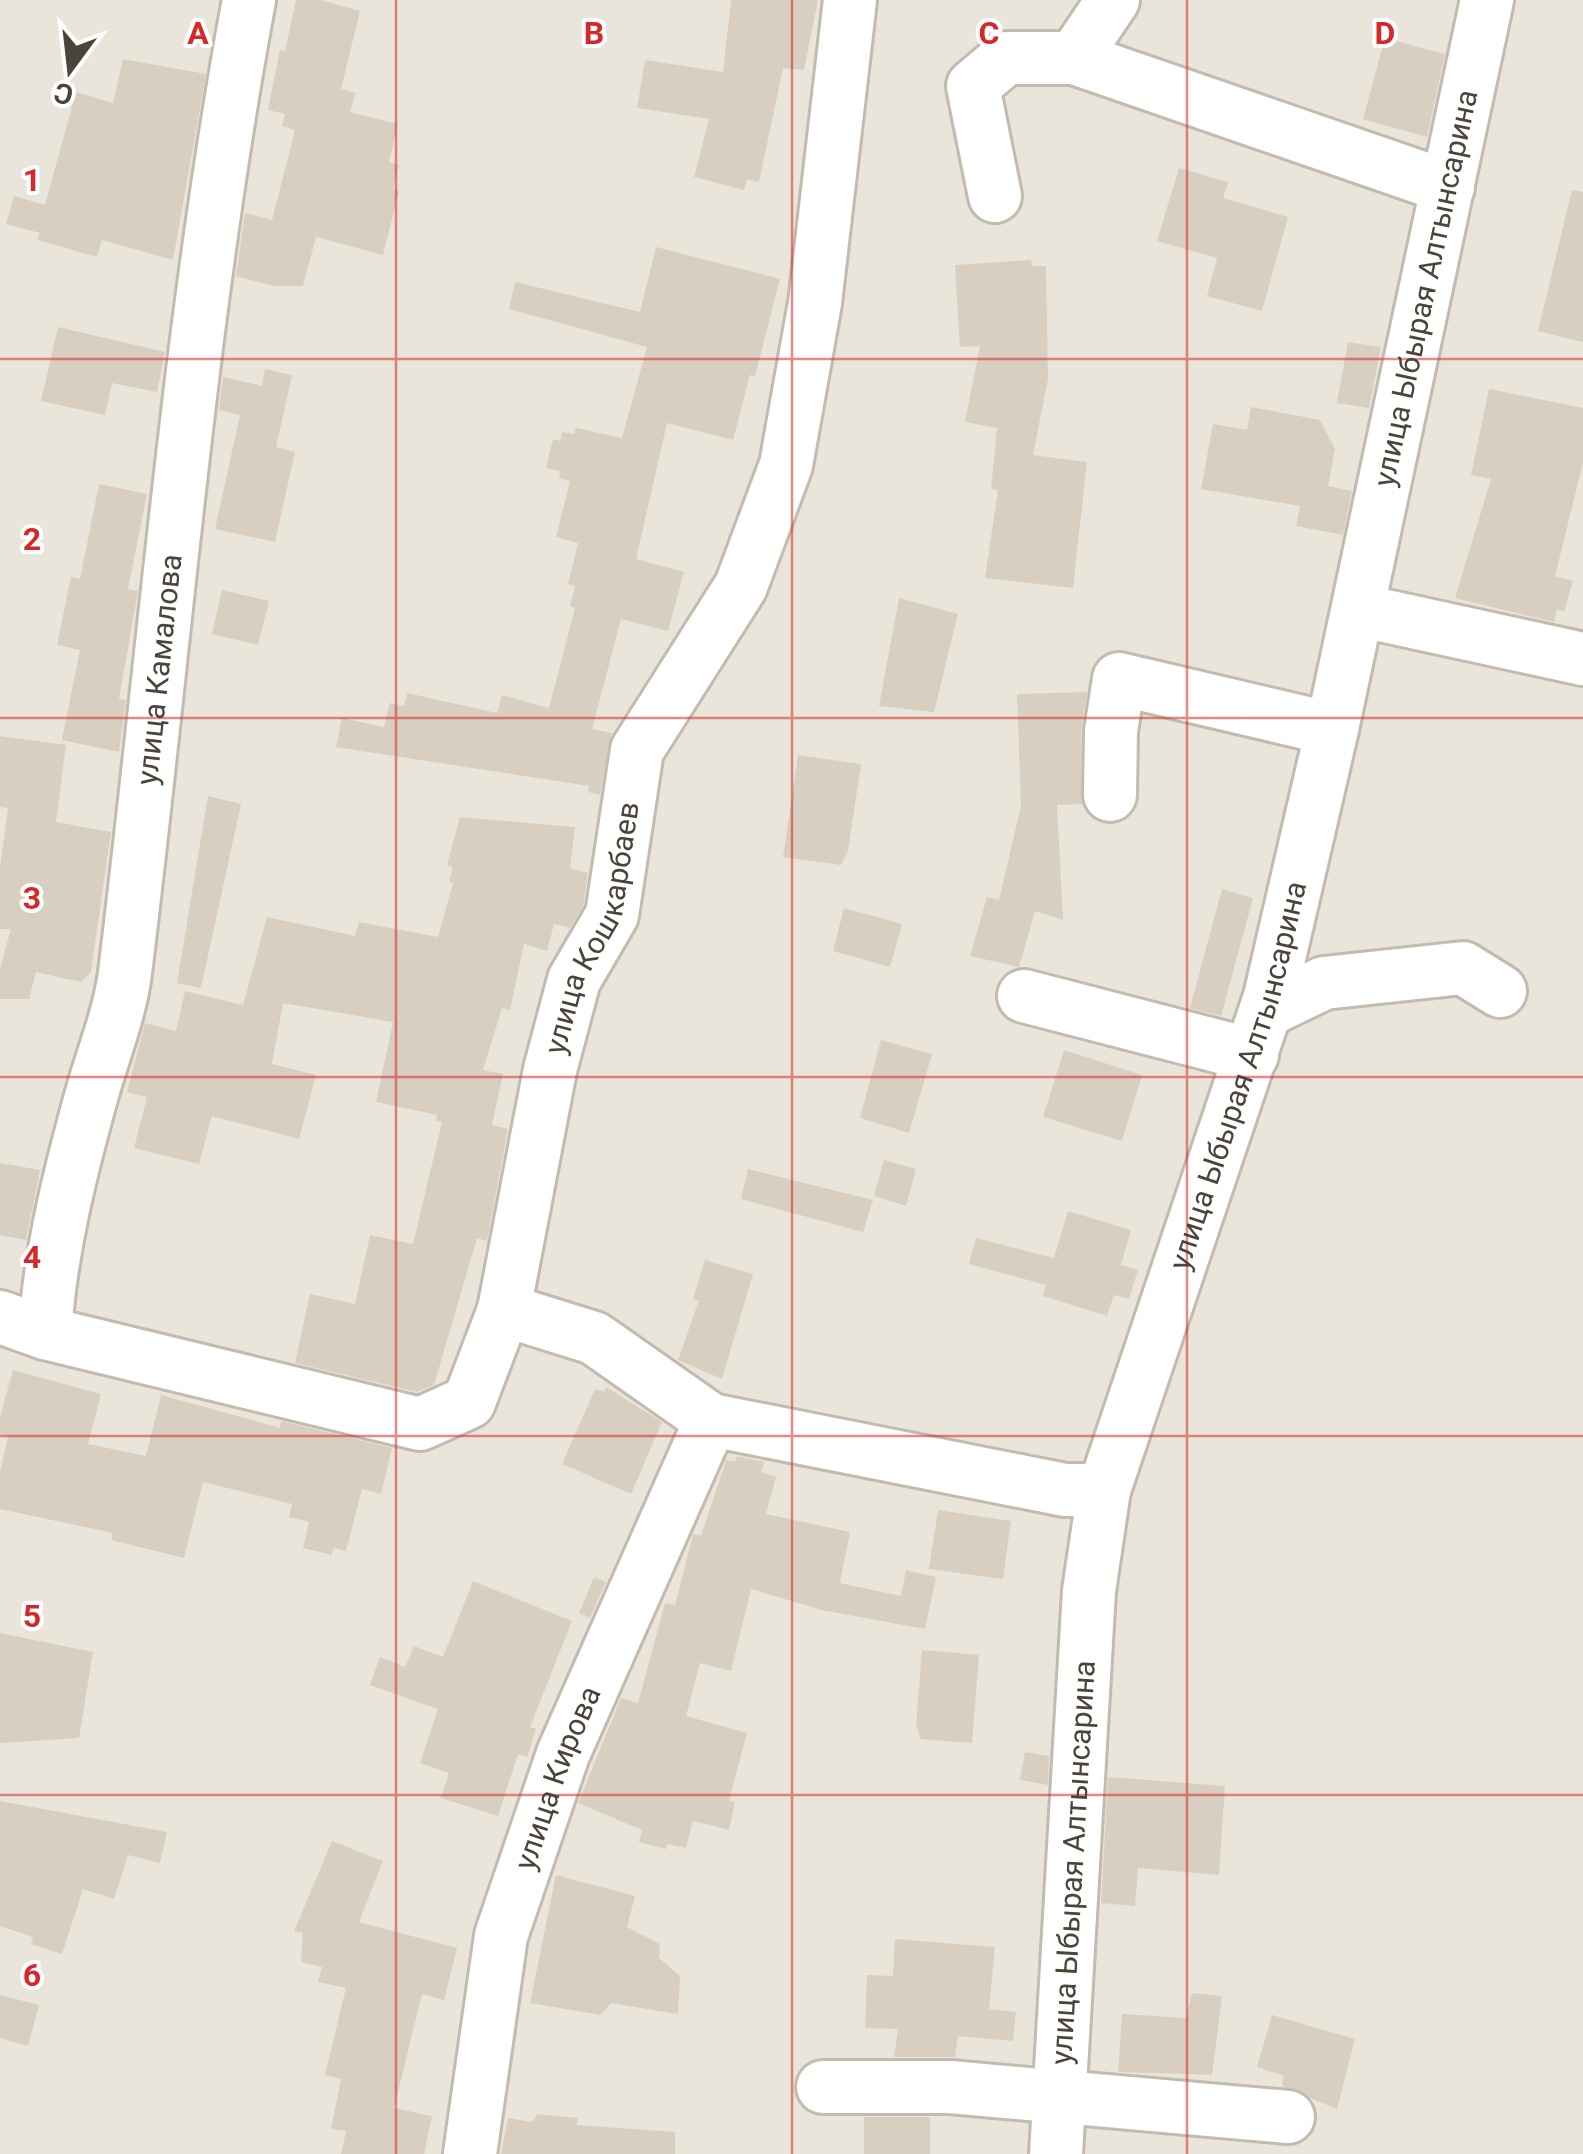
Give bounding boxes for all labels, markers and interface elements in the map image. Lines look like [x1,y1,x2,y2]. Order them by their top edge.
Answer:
text: A [187,14,209,52]
text: B [584,14,604,52]
text: C [979,14,999,52]
text: D [1375,14,1395,52]
north arrow [20,20,120,120]
text: С [51,75,77,112]
street label: улица Ыбырая Алтынсарина [1366,86,1484,490]
text: 1 [23,161,41,199]
text: 2 [23,520,41,558]
street label: улица Камалова [129,552,189,787]
street label: улица Кошкарбаев [537,799,646,1058]
street label: улица Ыбырая Алтынсарина [1161,878,1313,1274]
text: 3 [23,879,41,917]
text: 4 [23,1238,41,1276]
text: 5 [23,1597,41,1635]
street label: улица Ыбырая Алтынсарина [1043,1659,1102,2066]
street label: улица Кирова [507,1681,608,1874]
text: 6 [23,1956,41,1994]

